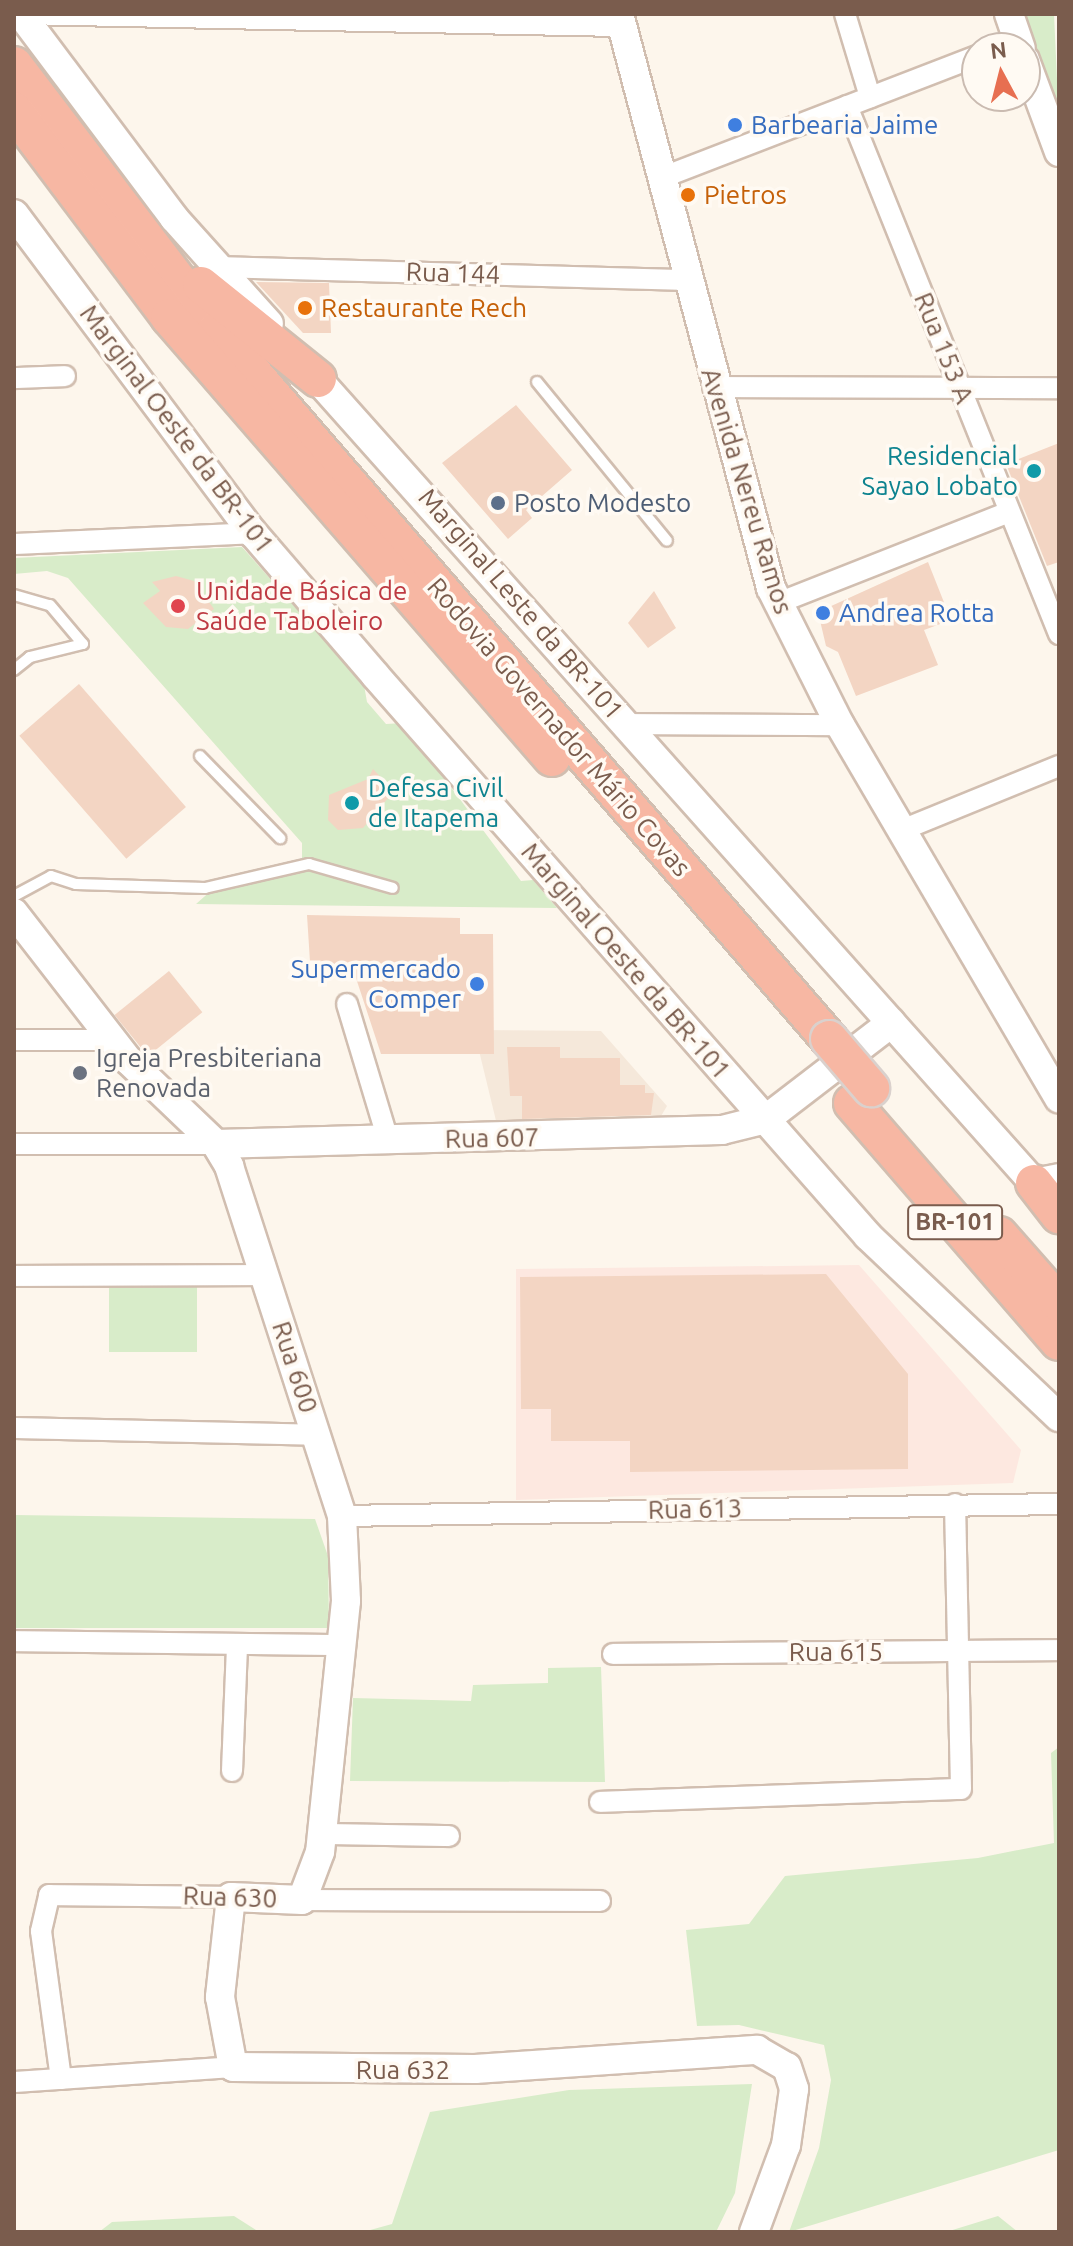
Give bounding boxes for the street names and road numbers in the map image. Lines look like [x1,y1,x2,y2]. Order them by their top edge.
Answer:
street label: Rua 144 [405,256,501,290]
street label: Rua 153 A [908,288,980,408]
street label: Marginal Oeste da BR-101 [73,299,281,559]
street label: Avenida Nereu Ramos [695,364,799,618]
street label: Marginal Leste da BR-101 [412,482,630,726]
street label: Rodovia Governador Mário Covas [421,571,697,883]
street label: Marginal Oeste da BR-101 [515,836,737,1086]
street label: Rua 607 [445,1122,539,1154]
road number: BR-101 [907,1202,1003,1242]
street label: Rua 600 [266,1317,324,1417]
street label: Rua 613 [648,1493,742,1525]
street label: Rua 615 [789,1636,883,1668]
street label: Rua 630 [182,1880,278,1914]
street label: Rua 632 [356,2054,450,2086]

